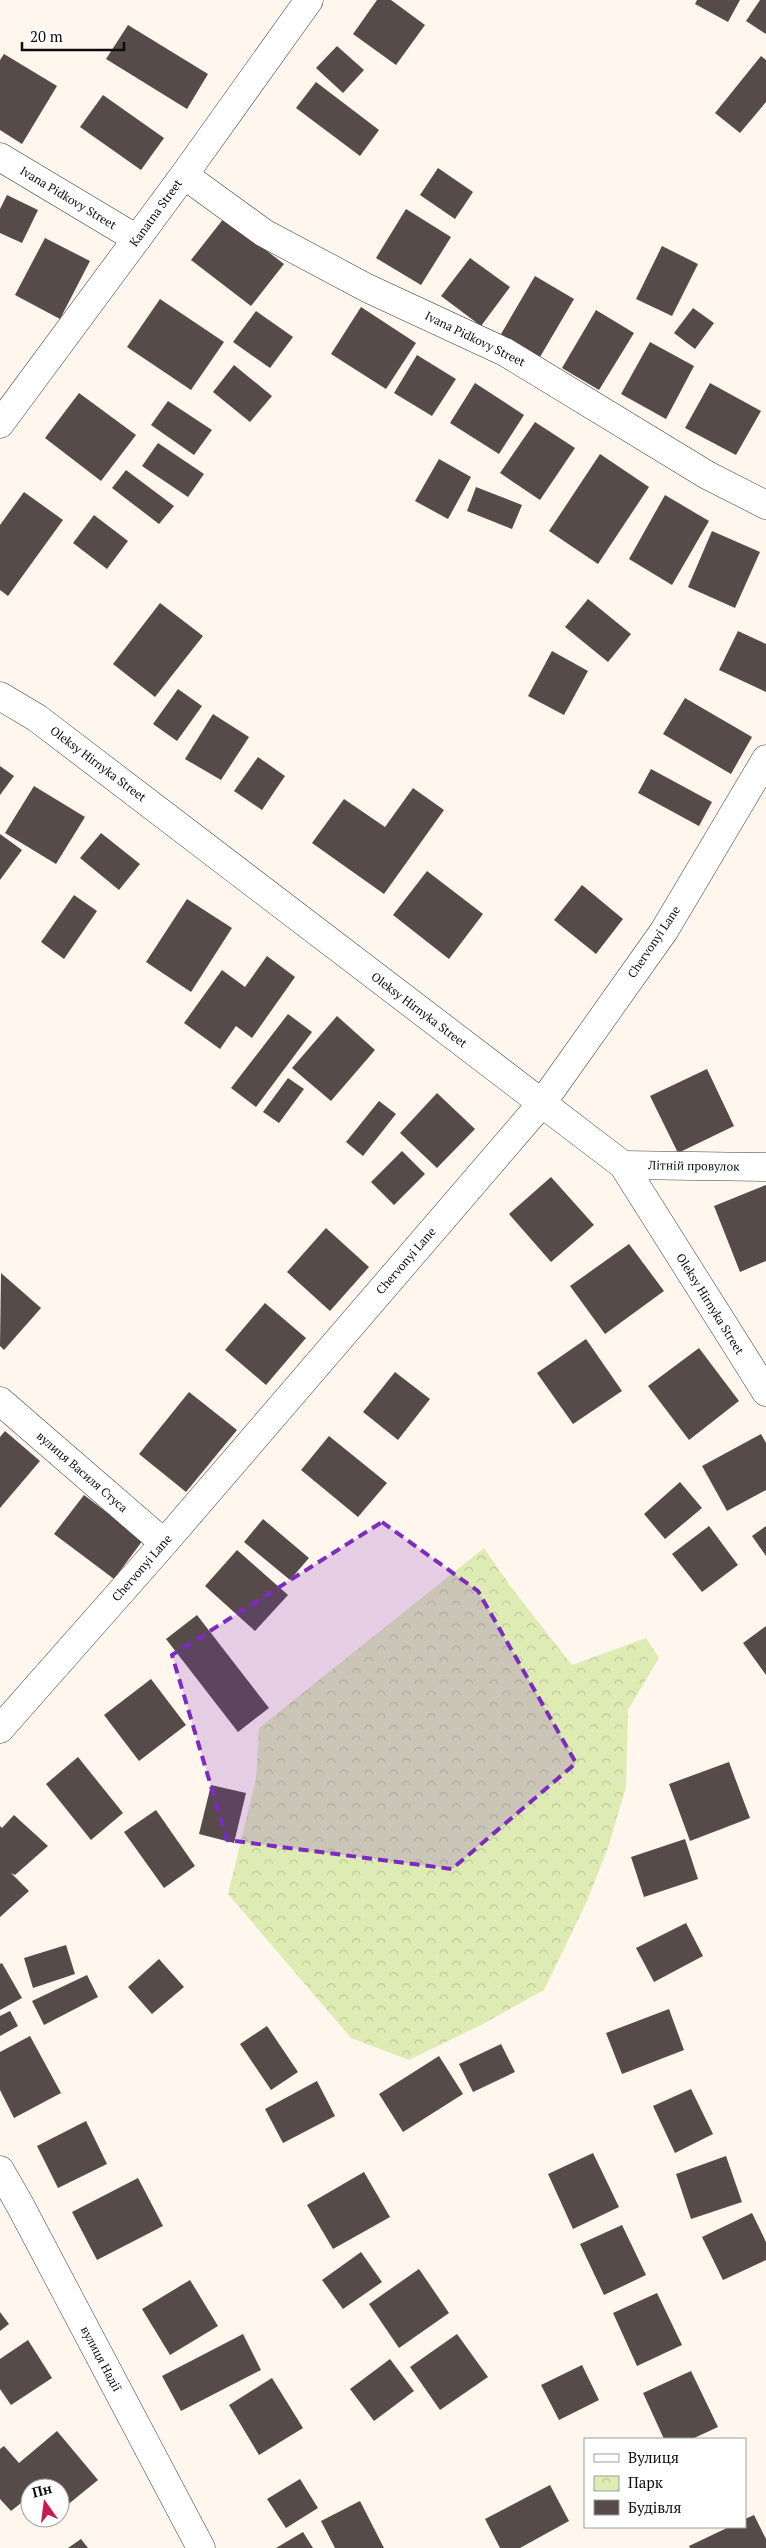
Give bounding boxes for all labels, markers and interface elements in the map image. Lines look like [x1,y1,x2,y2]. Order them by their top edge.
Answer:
scale bar [22,20,125,52]
text: 20 m [30,26,63,46]
street label: Ivana Pidkovy Street [17,163,120,233]
street label: Kanatna Street [126,176,185,249]
street label: Ivana Pidkovy Street [423,308,528,370]
street label: Oleksy Hirnyka Street [47,723,150,805]
street label: Chervonyi Lane [624,903,683,981]
street label: Oleksy Hirnyka Street [368,969,471,1051]
street label: Літній провулок [647,1157,740,1174]
street label: Chervonyi Lane [373,1224,439,1297]
street label: Oleksy Hirnyka Street [673,1250,748,1357]
street label: вулиця Василя Стуса [34,1428,131,1515]
street label: Chervonyi Lane [109,1531,175,1604]
street label: вулиця Надії [78,2323,125,2394]
legend [584,2438,746,2528]
text: Вулиця [628,2447,679,2467]
text: Парк [628,2472,664,2492]
north arrow [20,2478,70,2528]
text: Пн [30,2478,54,2502]
text: Будівля [628,2497,681,2517]

